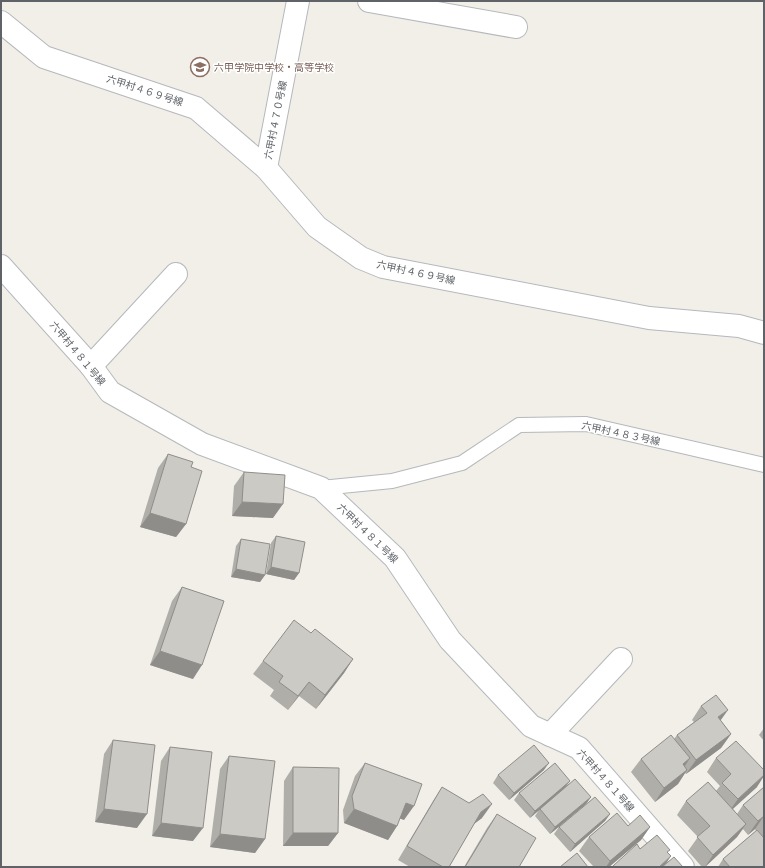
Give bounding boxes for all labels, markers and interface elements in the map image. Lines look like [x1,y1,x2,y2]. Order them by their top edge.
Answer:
school or university icon: 六甲学院中学校・高等学校 [189,56,211,78]
place label: 六甲学院中学校・高等学校 [214,61,334,73]
street label: 六甲村４６９号線 [105,72,185,108]
street label: 六甲村４７０号線 [261,80,289,160]
street label: 六甲村４６９号線 [376,258,456,286]
street label: 六甲村４８１号線 [48,319,108,387]
street label: 六甲村４８３号線 [581,419,661,447]
street label: 六甲村４８１号線 [335,501,401,565]
street label: 六甲村４８１号線 [575,746,637,814]

